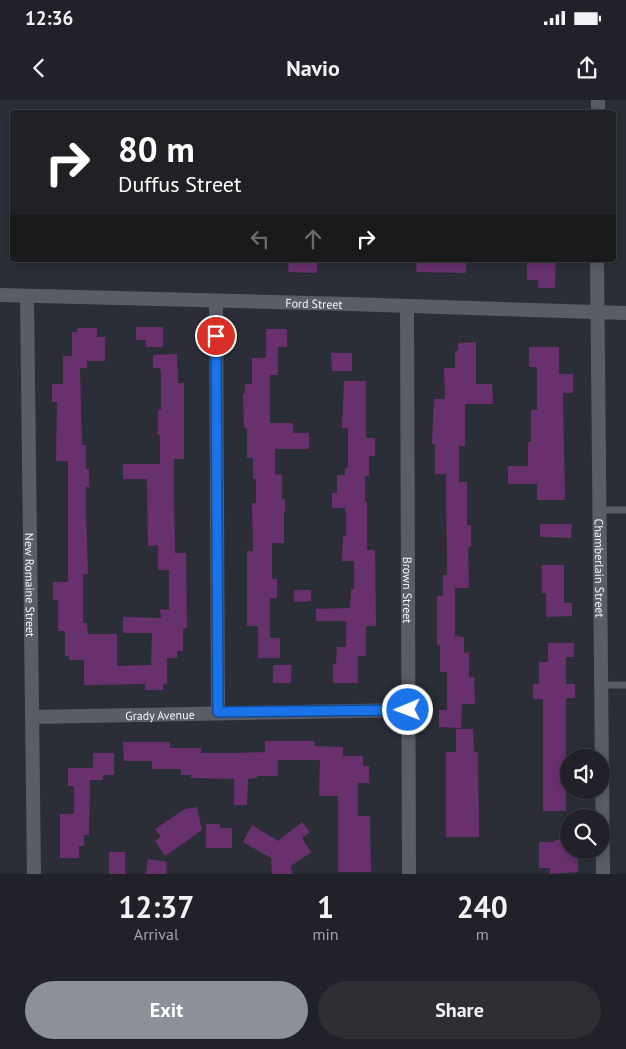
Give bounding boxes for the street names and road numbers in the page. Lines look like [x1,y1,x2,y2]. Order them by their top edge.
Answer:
street label: Ford Street [285,295,343,311]
street label: Chamberlain Street [592,518,608,618]
street label: New Romaine Street [22,533,39,637]
street label: Brown Street [400,557,416,623]
street label: Grady Avenue [125,706,195,723]

